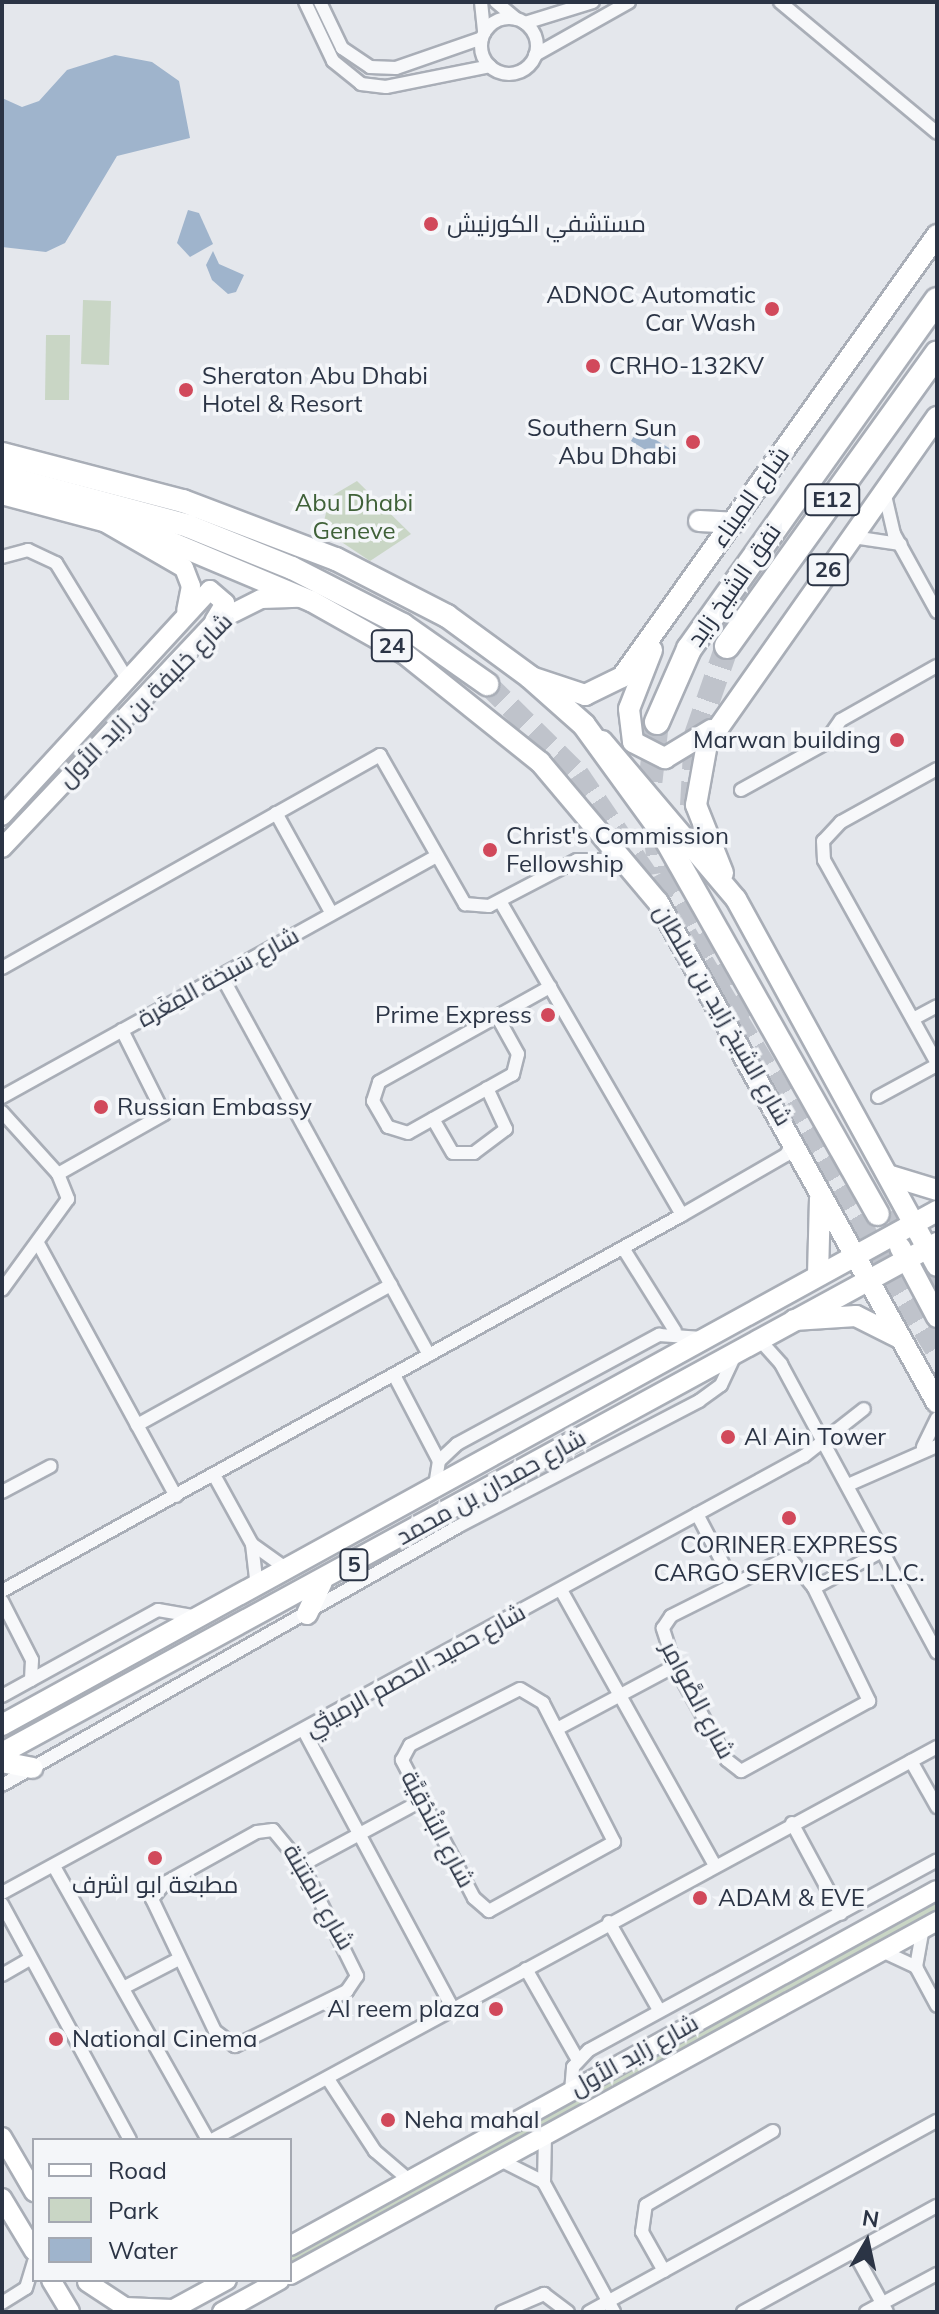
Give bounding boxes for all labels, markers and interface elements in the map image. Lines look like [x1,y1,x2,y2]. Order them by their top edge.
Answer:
place label: مستشفي الكورنيش [447,210,646,238]
marker: مستشفي الكورنيش [422,215,440,233]
place label: ADNOC Automatic Car Wash [546,281,756,337]
marker: ADNOC Automatic Car Wash [763,300,781,318]
place label: CRHO-132KV [609,352,764,380]
marker: CRHO-132KV [584,357,602,375]
place label: Sheraton Abu Dhabi Hotel & Resort [202,362,428,418]
marker: Sheraton Abu Dhabi Hotel & Resort [177,381,195,399]
place label: Southern Sun Abu Dhabi [527,414,677,470]
marker: Southern Sun Abu Dhabi [684,433,702,451]
street label: شارع الميناء [705,441,795,553]
road number: E12 [804,482,860,518]
park label: Abu Dhabi Geneve [295,489,413,545]
street label: نفق الشيخ زايد [681,518,787,652]
road number: 26 [806,552,850,588]
street label: شارع خليفة بن زايد الأول [52,607,238,793]
road number: 24 [370,628,414,664]
place label: Marwan building [693,726,881,754]
marker: Marwan building [888,731,906,749]
place label: Christ's Commission Fellowship [506,822,729,878]
marker: Christ's Commission Fellowship [481,841,499,859]
street label: شارع الشيخ زايد بن سلطان [648,899,798,1131]
street label: شارع سَبخة المِغَرة [132,921,304,1033]
place label: Prime Express [375,1001,532,1029]
marker: Prime Express [539,1006,557,1024]
place label: Russian Embassy [117,1093,312,1121]
marker: Russian Embassy [92,1098,110,1116]
street label: شارع حمدان بن محمد [391,1423,591,1551]
place label: Al Ain Tower [744,1423,886,1451]
marker: Al Ain Tower [719,1428,737,1446]
marker: CORINER EXPRESS CARGO SERVICES L.L.C. [780,1509,798,1527]
place label: CORINER EXPRESS CARGO SERVICES L.L.C. [653,1531,925,1587]
road number: 5 [338,1547,370,1583]
street label: شارع حميد الحصم الرميثي [300,1597,530,1743]
street label: شارع الصَّوامِر [655,1636,741,1764]
street label: شارع البُنْدُقِيَّة [395,1766,481,1892]
street label: شارع المِتبَنة [277,1839,361,1955]
marker: مطبعة ابو اشرف [146,1849,164,1867]
place label: مطبعة ابو اشرف [72,1871,238,1899]
place label: ADAM & EVE [718,1884,865,1912]
marker: ADAM & EVE [689,1887,711,1909]
place label: Al reem plaza [327,1995,480,2023]
marker: Al reem plaza [487,2000,505,2018]
street label: شارع زايد الأول [565,2008,703,2102]
place label: National Cinema [72,2025,257,2053]
marker: National Cinema [47,2030,65,2048]
place label: Neha mahal [404,2106,539,2134]
marker: Neha mahal [379,2111,397,2129]
legend [32,2138,292,2282]
text: Road [108,2155,167,2185]
text: Park [108,2195,159,2225]
north arrow [827,2202,907,2282]
text: N [860,2203,881,2233]
text: Water [108,2235,178,2265]

